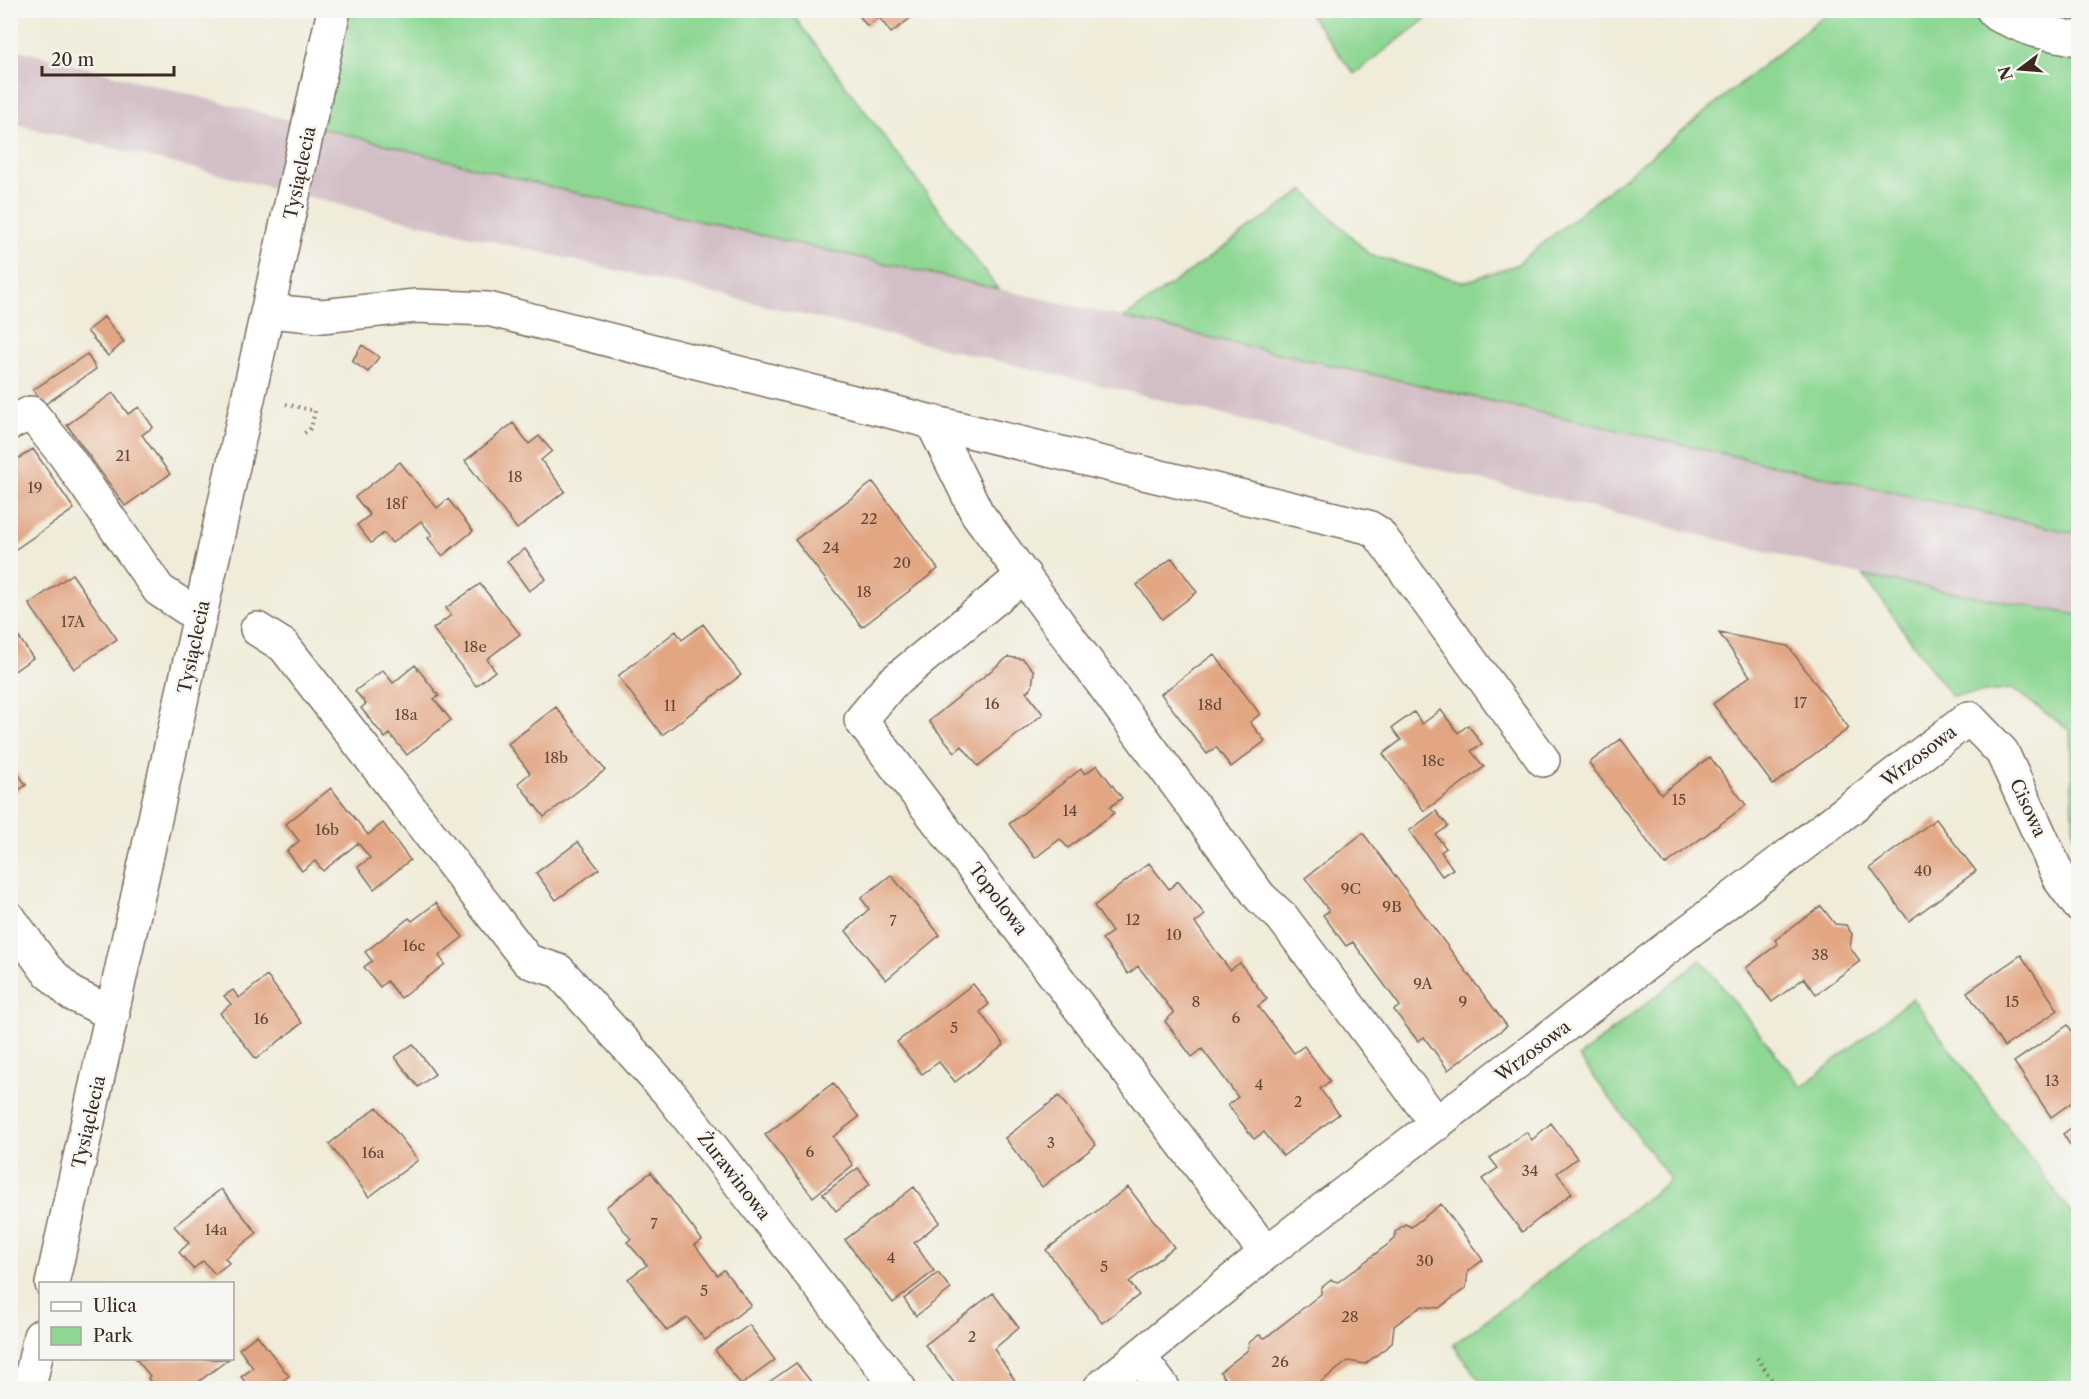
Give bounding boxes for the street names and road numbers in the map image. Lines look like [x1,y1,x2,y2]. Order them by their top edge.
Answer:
street label: Tysiąclecia [279,124,321,222]
street label: Tysiąclecia [173,598,215,696]
street label: Wrzosowa [1876,720,1961,792]
street label: Cisowa [2005,775,2051,841]
street label: Topolowa [964,859,1033,940]
street label: Wrzosowa [1490,1015,1575,1087]
street label: Tysiąclecia [68,1073,110,1171]
street label: Żurawinowa [693,1127,776,1225]

